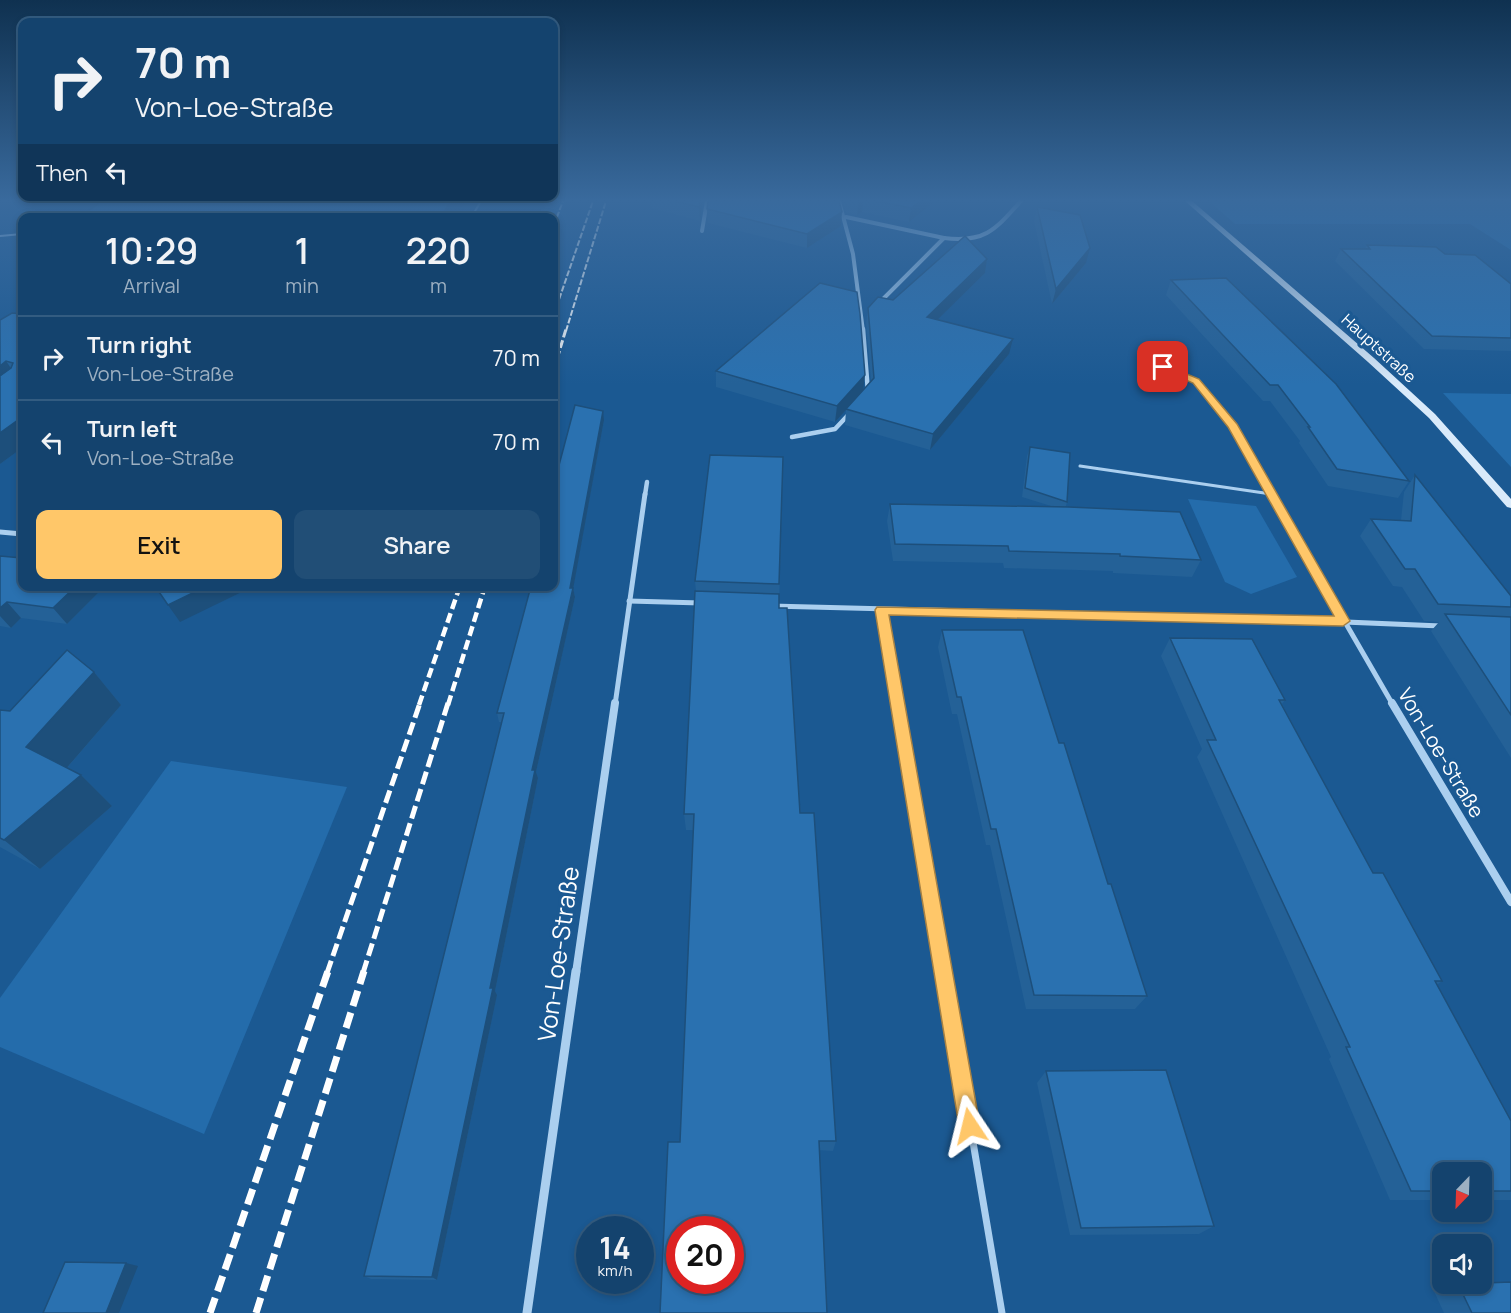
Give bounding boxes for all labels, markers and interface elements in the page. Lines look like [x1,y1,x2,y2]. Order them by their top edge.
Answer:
text: 70 m [135,33,231,91]
icon: right [36,42,114,120]
text: Von-Loe-Straße [135,88,334,125]
icon: left [100,156,133,189]
text: Then [36,158,88,188]
text: 10:29 [105,226,198,275]
text: 1 [295,226,310,275]
text: 220 [406,226,471,275]
text: Arrival [123,272,180,299]
text: min [285,272,319,299]
text: m [430,272,447,299]
street label: Hauptstraße [1337,309,1421,387]
text: Turn right [87,330,192,360]
pin [1137,341,1188,392]
icon: right [36,342,69,375]
text: 70 m [492,343,540,373]
icon: arrive [1146,350,1179,383]
text: Von-Loe-Straße [87,360,234,387]
text: Turn left [87,414,177,444]
icon: left [36,426,69,459]
text: 70 m [492,427,540,457]
text: Von-Loe-Straße [87,444,234,471]
button: Exit [36,510,282,579]
button: Share [294,510,540,579]
street label: Von-Loe-Straße [1392,683,1491,823]
street label: Von-Loe-Straße [529,864,586,1043]
position arrow [938,1094,1002,1158]
north arrow [1432,1162,1492,1222]
map controls [1432,1162,1492,1294]
speed limit sign: 20 [666,1216,744,1294]
text: 14 [599,1227,631,1268]
button: sound [1432,1234,1492,1294]
text: km/h [598,1260,632,1281]

